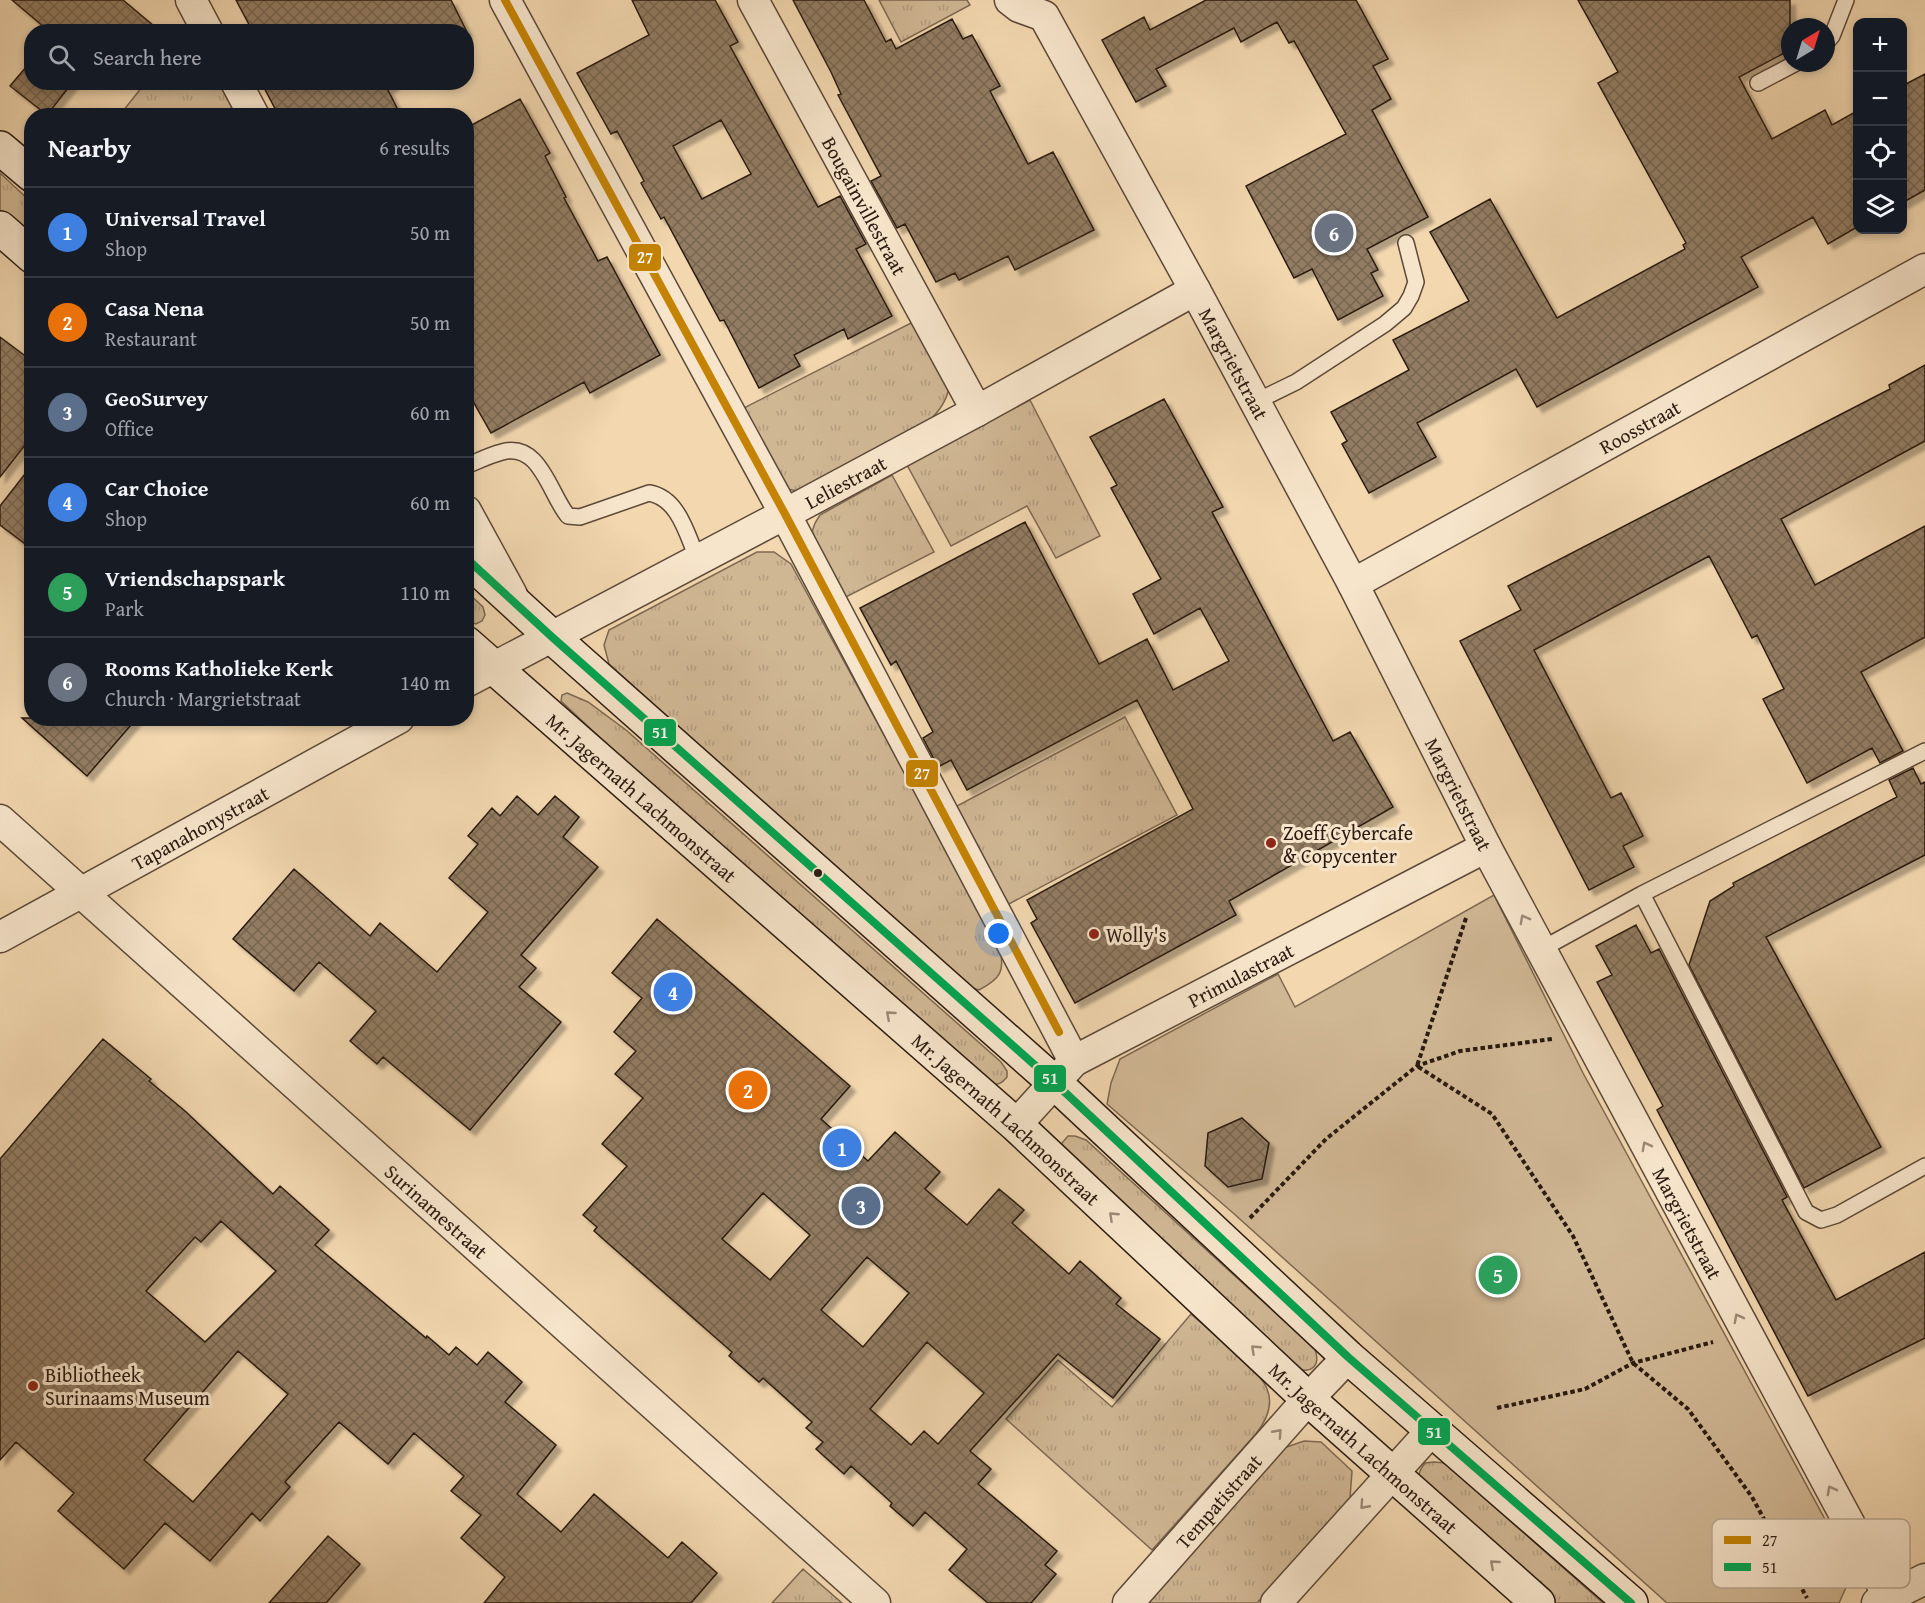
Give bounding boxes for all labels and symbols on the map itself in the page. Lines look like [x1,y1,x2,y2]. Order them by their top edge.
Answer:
north arrow [1781,18,1835,72]
street label: Bougainvillestraat [815,131,915,280]
pin: 6 [1314,210,1354,256]
line badge: 27 [628,243,662,272]
text: 27 [637,245,653,269]
street label: Margrietstraat [1192,302,1276,424]
street label: Roosstraat [1593,392,1685,460]
street label: Leliestraat [799,448,891,515]
street label: Mr. Jagernath Lachmonstraat [540,706,744,889]
line badge: 51 [643,718,677,747]
text: 51 [652,720,668,744]
street label: Margrietstraat [1418,732,1500,856]
line badge: 27 [905,759,939,788]
text: 27 [914,761,930,785]
street label: Tapanahonystraat [126,778,274,877]
place label: Zoeff Cybercafe & Copycenter [1283,818,1413,870]
marker: Zoeff Cybercafe & Copycenter [1264,836,1278,850]
unlabelled marker [812,867,824,879]
one-way arrow [1520,915,1531,925]
your location [984,919,1013,948]
place label: Wolly's [1106,920,1167,949]
marker: Wolly's [1087,927,1101,941]
street label: Primulastraat [1182,935,1299,1014]
pin: 4 [654,970,692,1014]
one-way arrow [886,1011,897,1022]
street label: Mr. Jagernath Lachmonstraat [906,1026,1107,1212]
line badge: 51 [1033,1064,1067,1093]
text: 51 [1042,1066,1058,1090]
pin: 2 [728,1068,768,1112]
pin: 1 [822,1126,862,1170]
one-way arrow [1642,1142,1653,1153]
street label: Surinamestraat [379,1157,495,1265]
street label: Margrietstraat [1646,1162,1730,1284]
pin: 3 [842,1184,880,1228]
one-way arrow [1109,1212,1120,1223]
pin: 5 [1478,1252,1518,1298]
one-way arrow [1734,1314,1745,1324]
one-way arrow [1252,1346,1263,1357]
street label: Mr. Jagernath Lachmonstraat [1263,1355,1465,1540]
place label: Bibliotheek Surinaams Museum [45,1360,211,1412]
marker: Bibliotheek Surinaams Museum [26,1379,40,1393]
line badge: 51 [1417,1417,1451,1446]
text: 51 [1426,1420,1442,1444]
one-way arrow [1271,1430,1282,1440]
street label: Tempatistraat [1168,1447,1268,1555]
one-way arrow [1827,1485,1838,1496]
one-way arrow [1360,1498,1371,1508]
legend [1712,1519,1910,1588]
text: 27 [1762,1528,1778,1552]
text: 51 [1762,1555,1777,1579]
one-way arrow [1489,1561,1500,1572]

